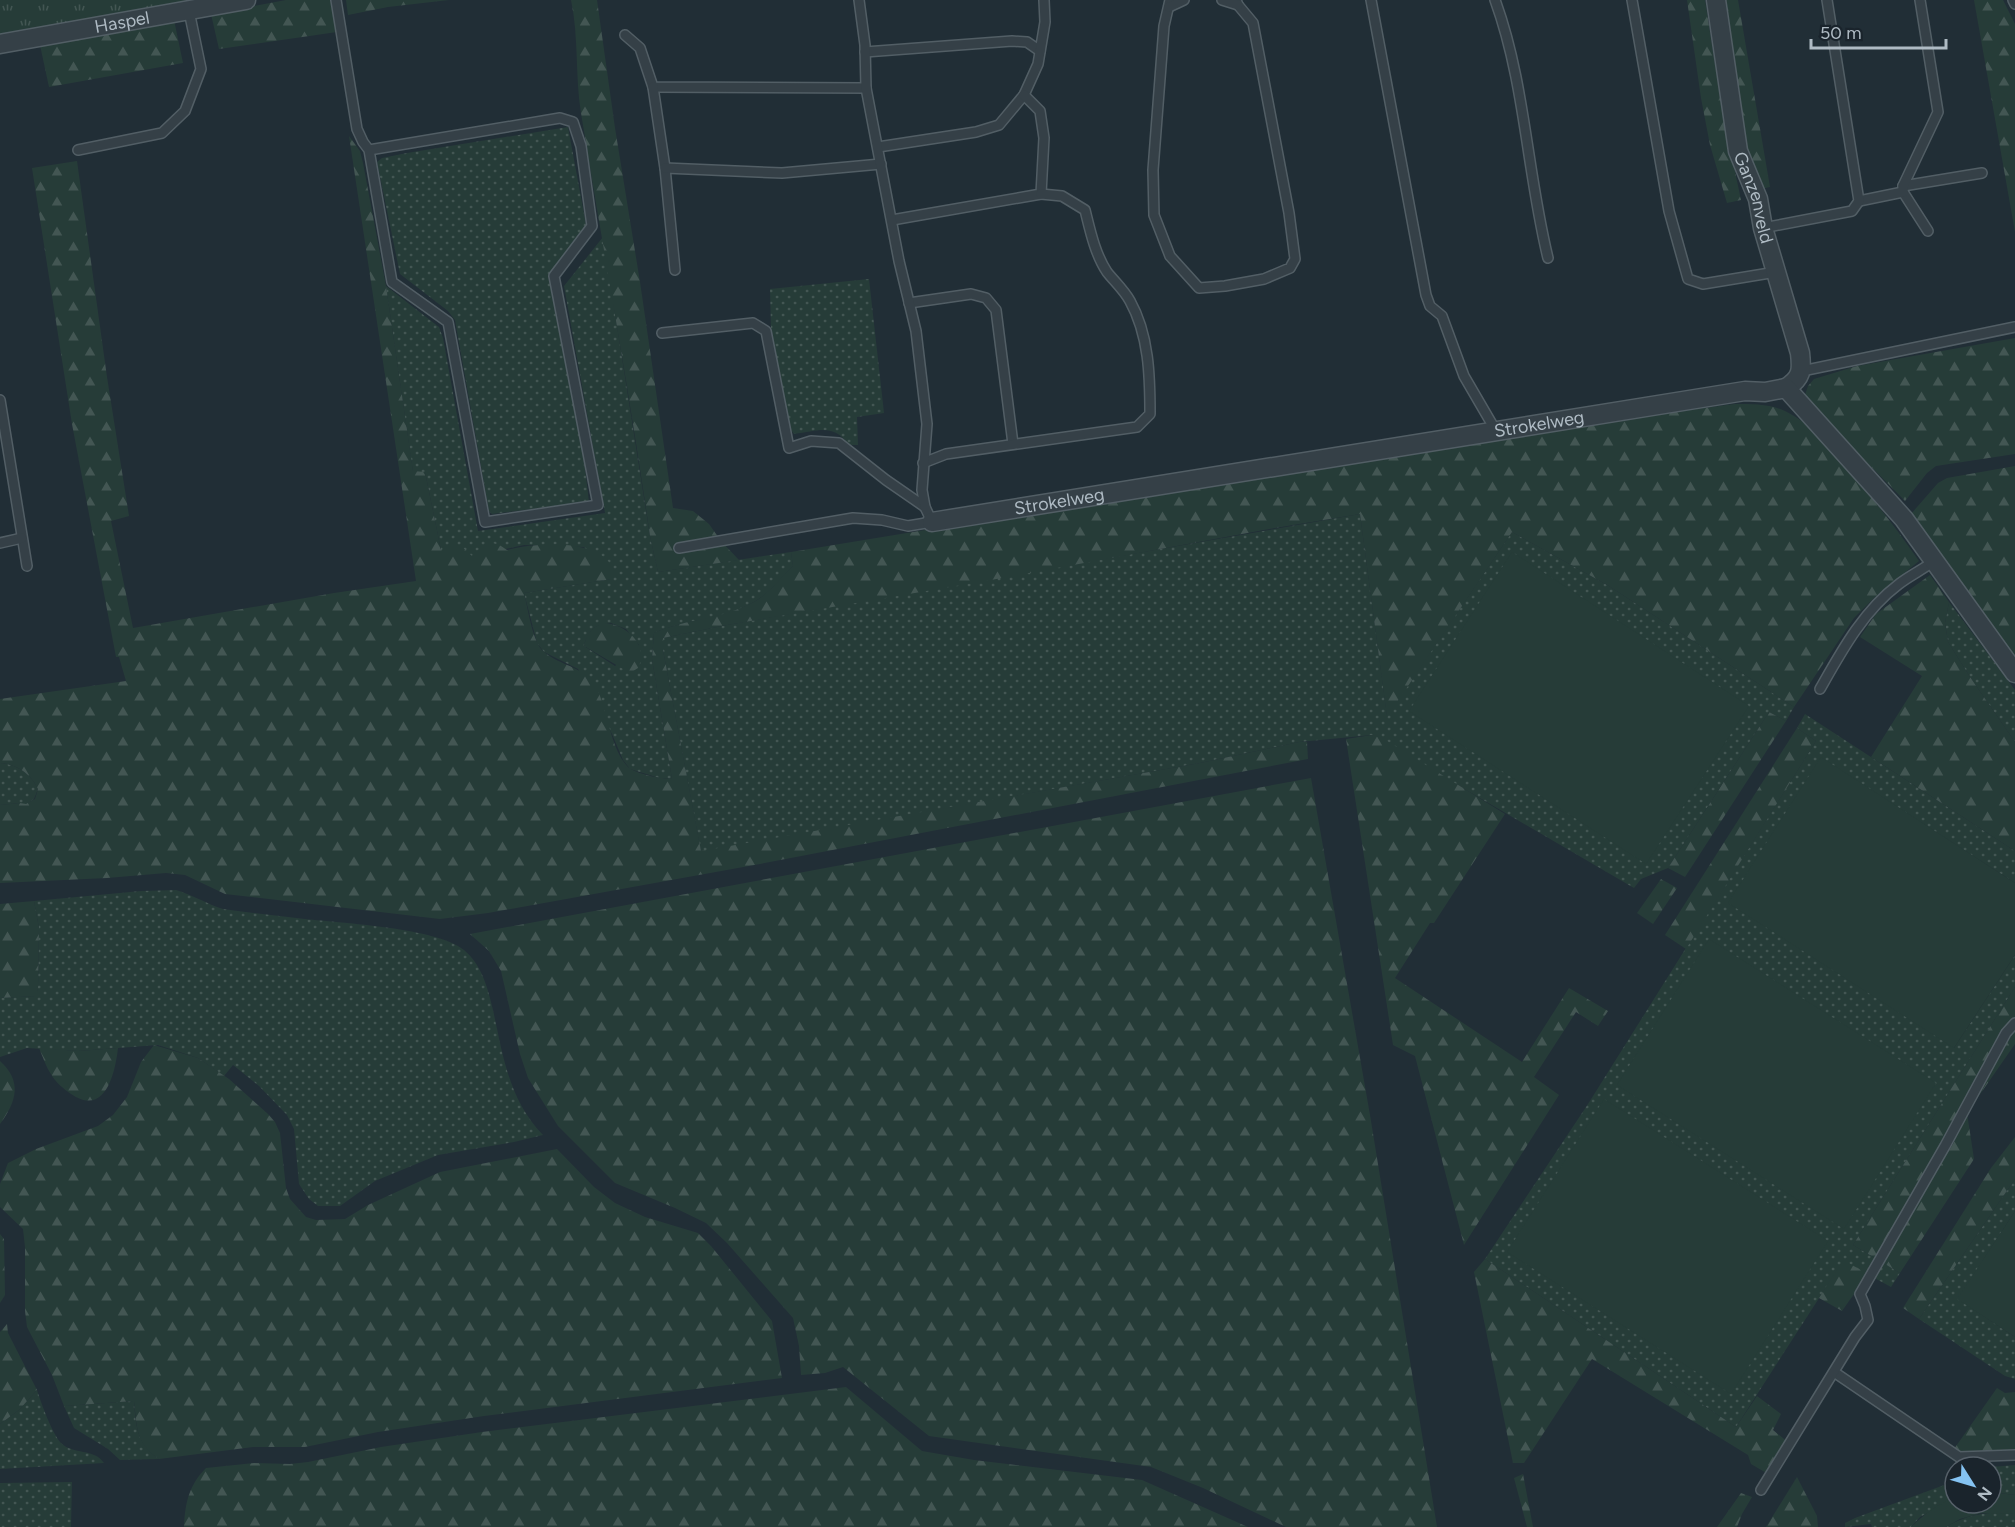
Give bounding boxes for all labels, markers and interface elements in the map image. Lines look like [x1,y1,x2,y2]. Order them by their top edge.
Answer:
street label: Haspel [93,6,151,38]
scale bar [1811,12,1946,50]
text: 50 m [1820,22,1862,44]
street label: Ganzenveld [1729,149,1778,246]
street label: Strokelweg [1492,406,1586,442]
street label: Strokelweg [1013,483,1106,520]
north arrow [1943,1455,2003,1515]
text: N [1973,1483,1996,1504]

